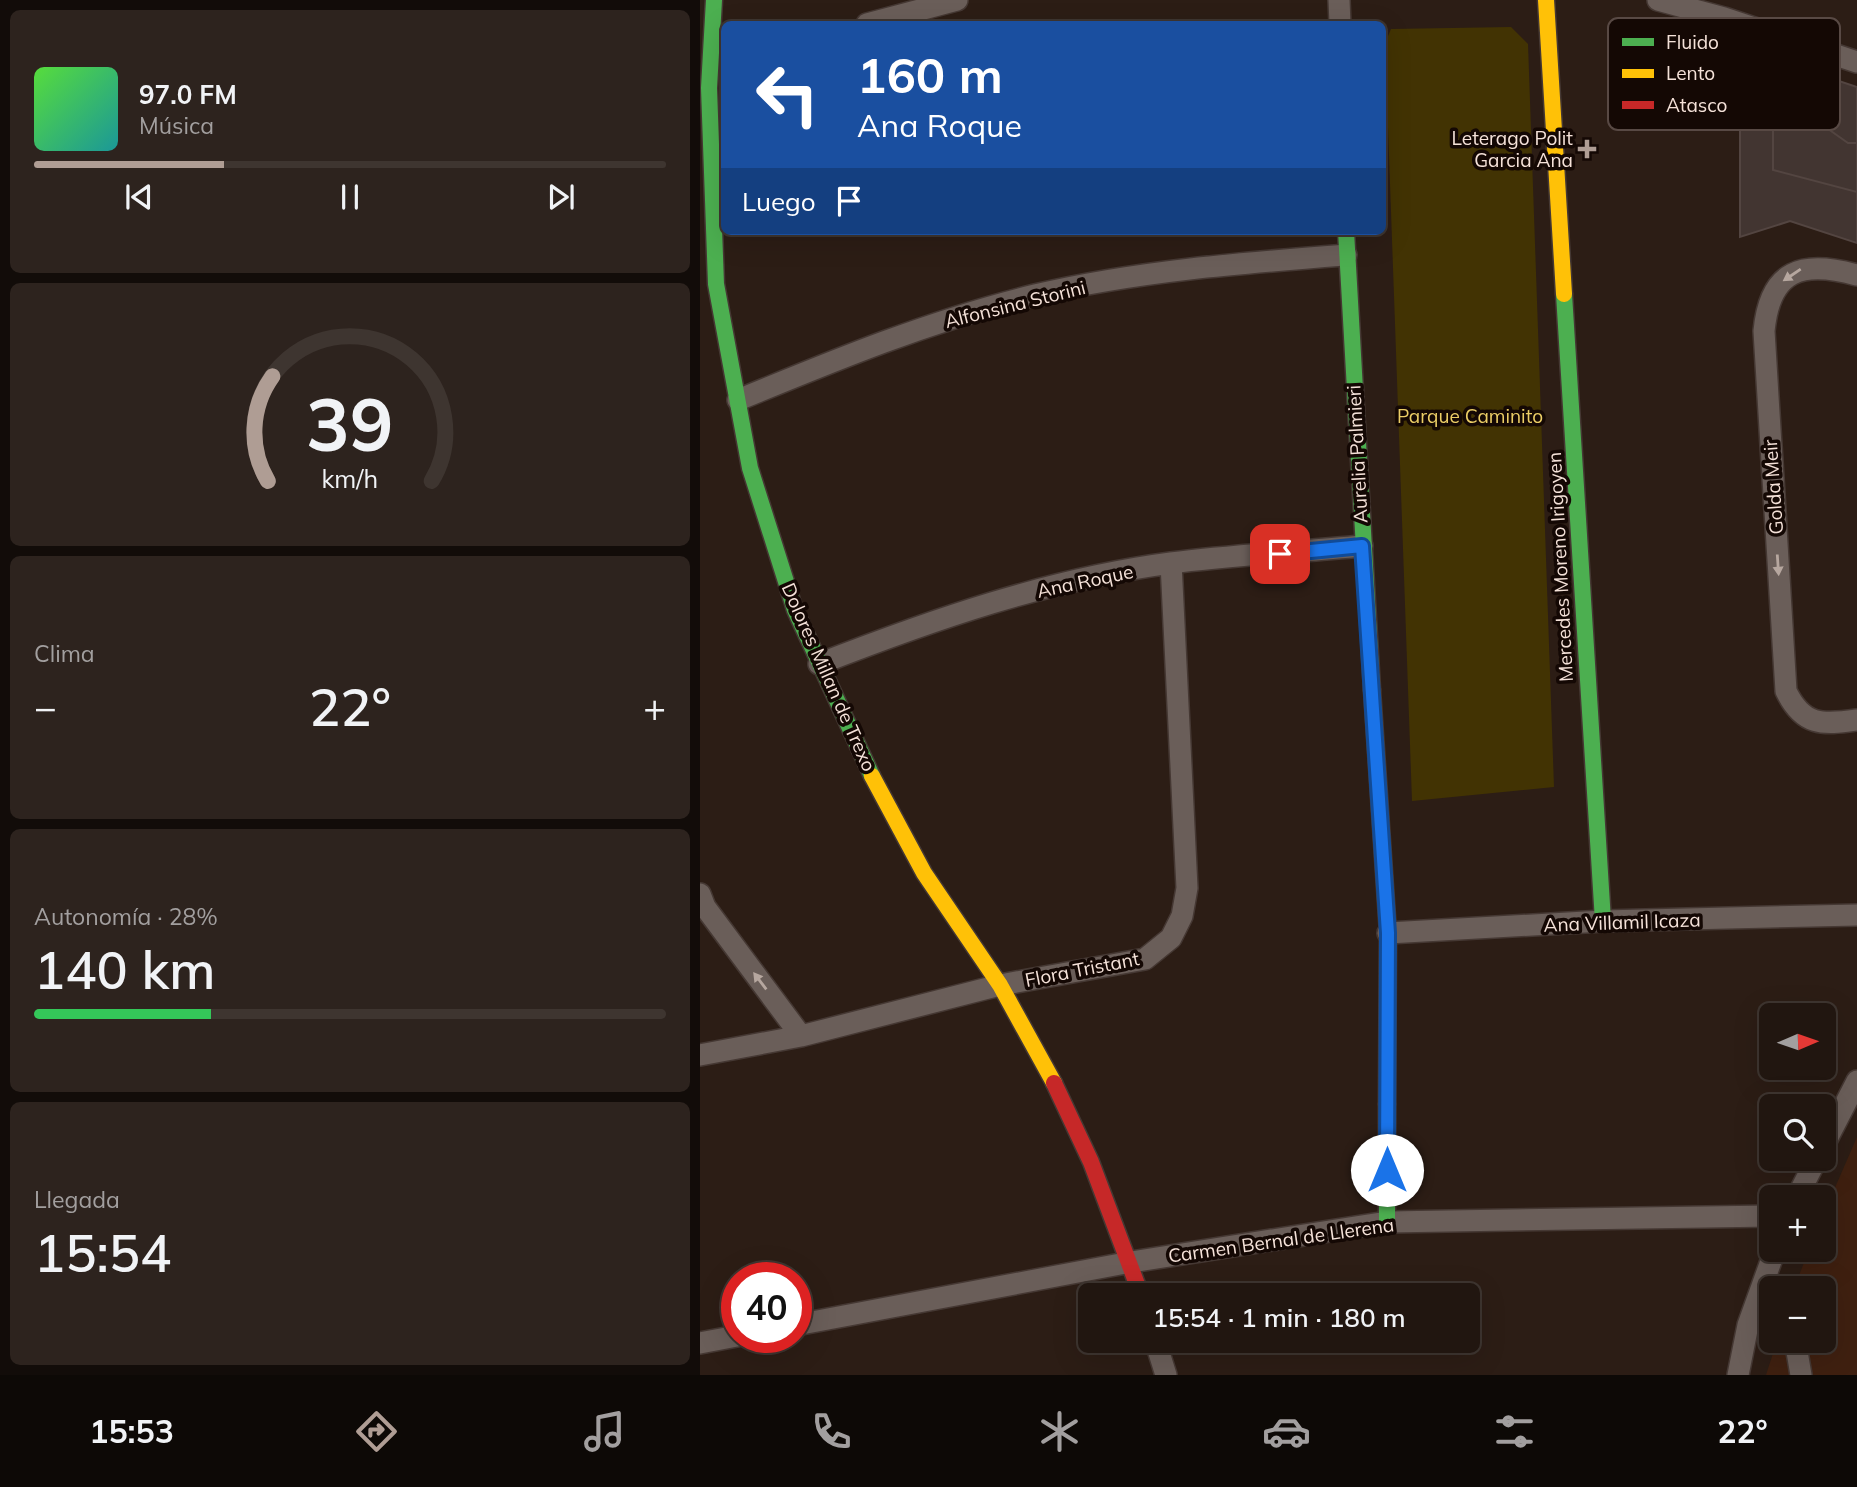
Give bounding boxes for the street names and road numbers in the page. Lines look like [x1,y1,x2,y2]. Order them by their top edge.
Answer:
street label: Alfonsina Storini [942,275,1088,333]
street label: Aurelia Palmieri [1341,384,1373,524]
street label: Golda Meir [1758,439,1788,535]
street label: Mercedes Moreno Irigoyen [1542,451,1578,683]
street label: Ana Roque [1035,559,1135,603]
street label: Dolores Millan de Trexo [777,579,881,775]
street label: Ana Villamil Icaza [1543,907,1701,937]
street label: Flora Tristant [1023,946,1141,992]
street label: Carmen Bernal de Llerena [1167,1212,1395,1268]

